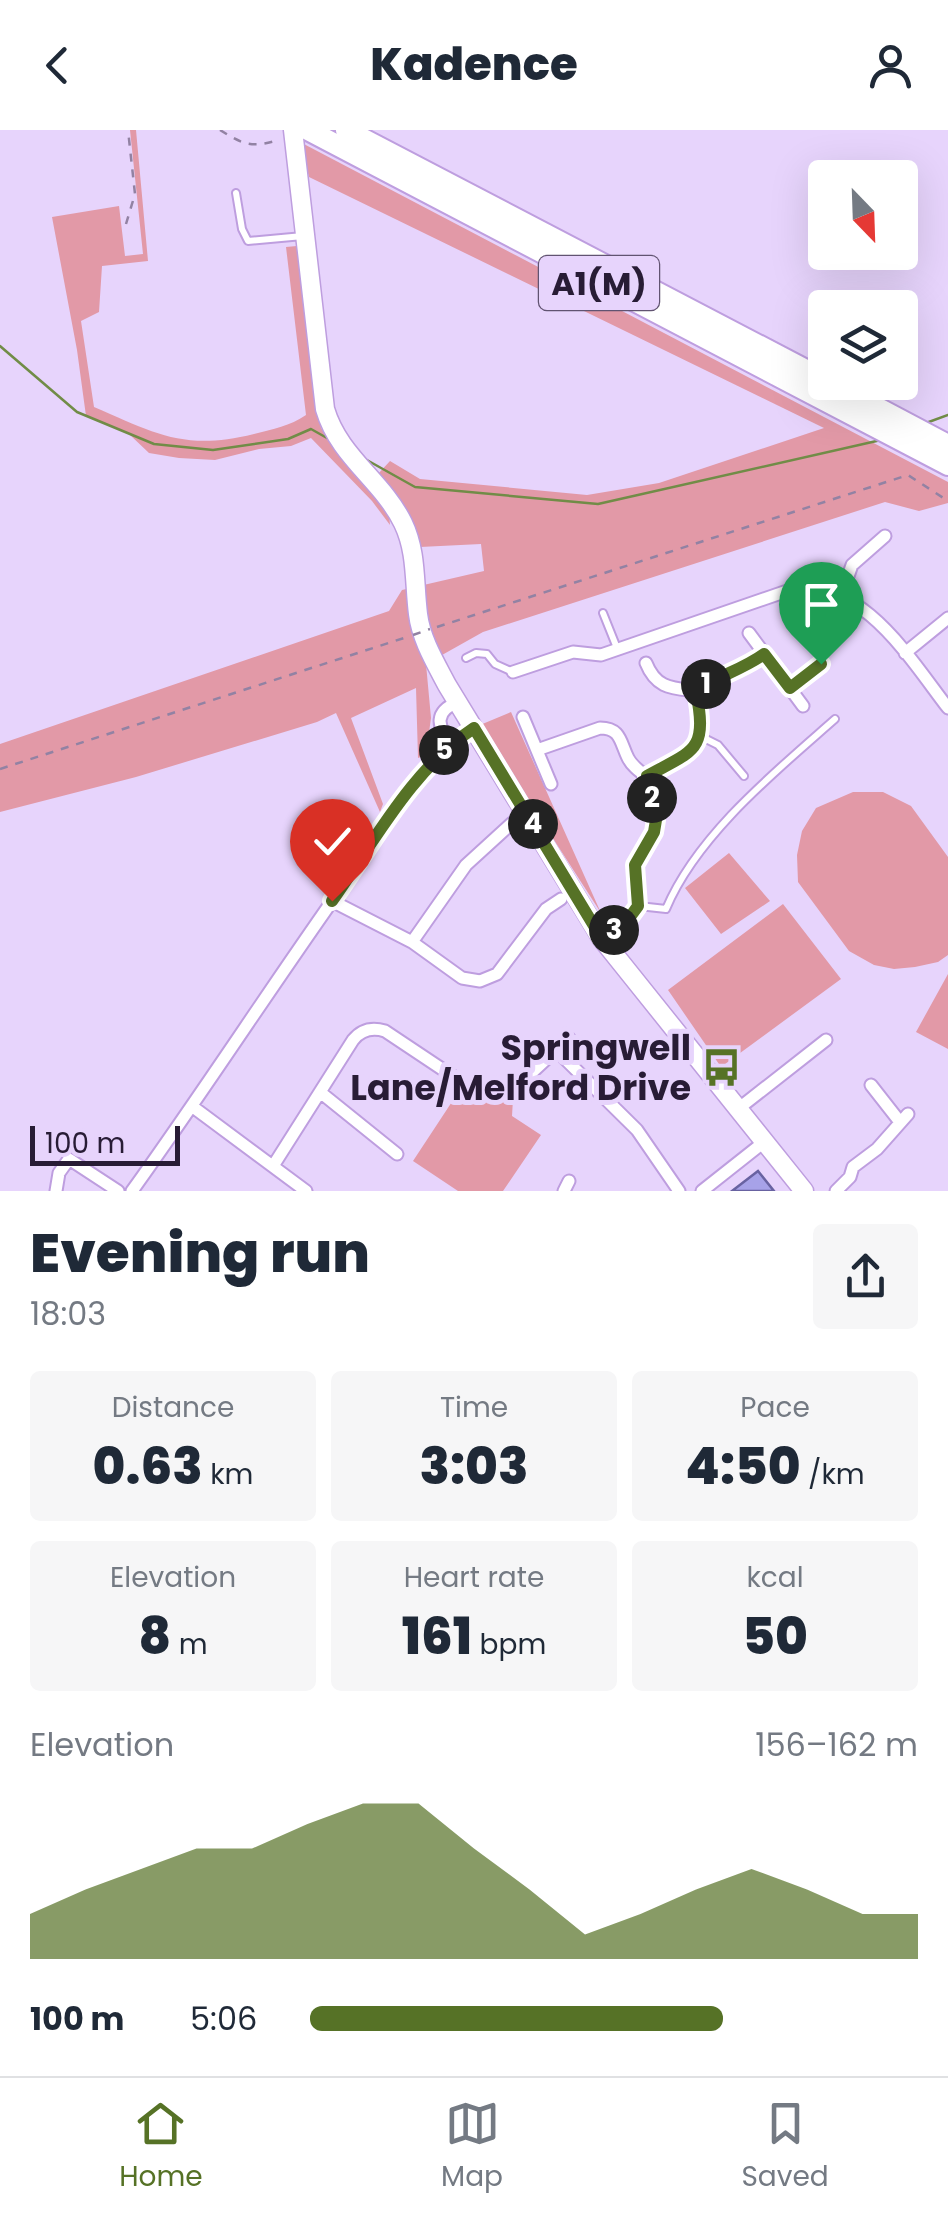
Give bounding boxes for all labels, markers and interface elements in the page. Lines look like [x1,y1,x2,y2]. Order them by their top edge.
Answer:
text: Kadence [370,33,578,96]
icon: back [30,38,85,93]
icon: person [863,38,918,93]
north arrow [808,160,918,270]
map controls [808,160,918,400]
road number: A1(M) [539,256,659,310]
button: layers [808,290,918,400]
pin [779,562,864,665]
icon: arrive [794,577,849,632]
pin: 1 [681,659,731,709]
text: 1 [701,664,711,703]
pin: 5 [419,725,469,775]
text: 5 [435,730,453,769]
pin: 2 [627,773,677,823]
text: 2 [644,778,660,817]
pin [290,799,375,902]
pin: 4 [508,799,558,849]
text: 4 [524,804,542,843]
icon: check [305,814,360,869]
pin: 3 [589,905,639,955]
text: 3 [606,910,622,949]
place label: Springwell Lane/Melford Drive [350,1023,691,1112]
bus stop icon: Springwell Lane/Melford Drive [700,1046,742,1088]
scale bar [30,1121,180,1166]
text: 100 m [45,1124,125,1163]
text: Evening run [30,1214,370,1291]
button: share [813,1224,918,1329]
text: 18:03 [30,1291,106,1336]
text: Distance [112,1388,234,1427]
text: Time [440,1388,508,1427]
text: Pace [740,1388,810,1427]
text: 0.63 [93,1431,203,1502]
text: 3:03 [420,1431,528,1502]
text: 4:50 [685,1431,801,1502]
text: km [203,1455,253,1494]
text: /km [801,1455,865,1494]
text: Elevation [110,1558,236,1597]
text: Heart rate [404,1558,544,1597]
text: kcal [746,1558,804,1597]
text: 8 [139,1601,171,1672]
text: 161 [402,1601,472,1672]
text: 50 [742,1601,808,1672]
text: m [171,1625,207,1664]
text: bpm [472,1625,546,1664]
text: Elevation [30,1722,174,1767]
text: 156–162 m [755,1722,918,1767]
text: 100 m [30,1996,124,2041]
text: 5:06 [190,1996,257,2041]
tab: Home [119,2096,203,2198]
tab: Map [441,2096,503,2198]
tab: Saved [741,2096,829,2198]

